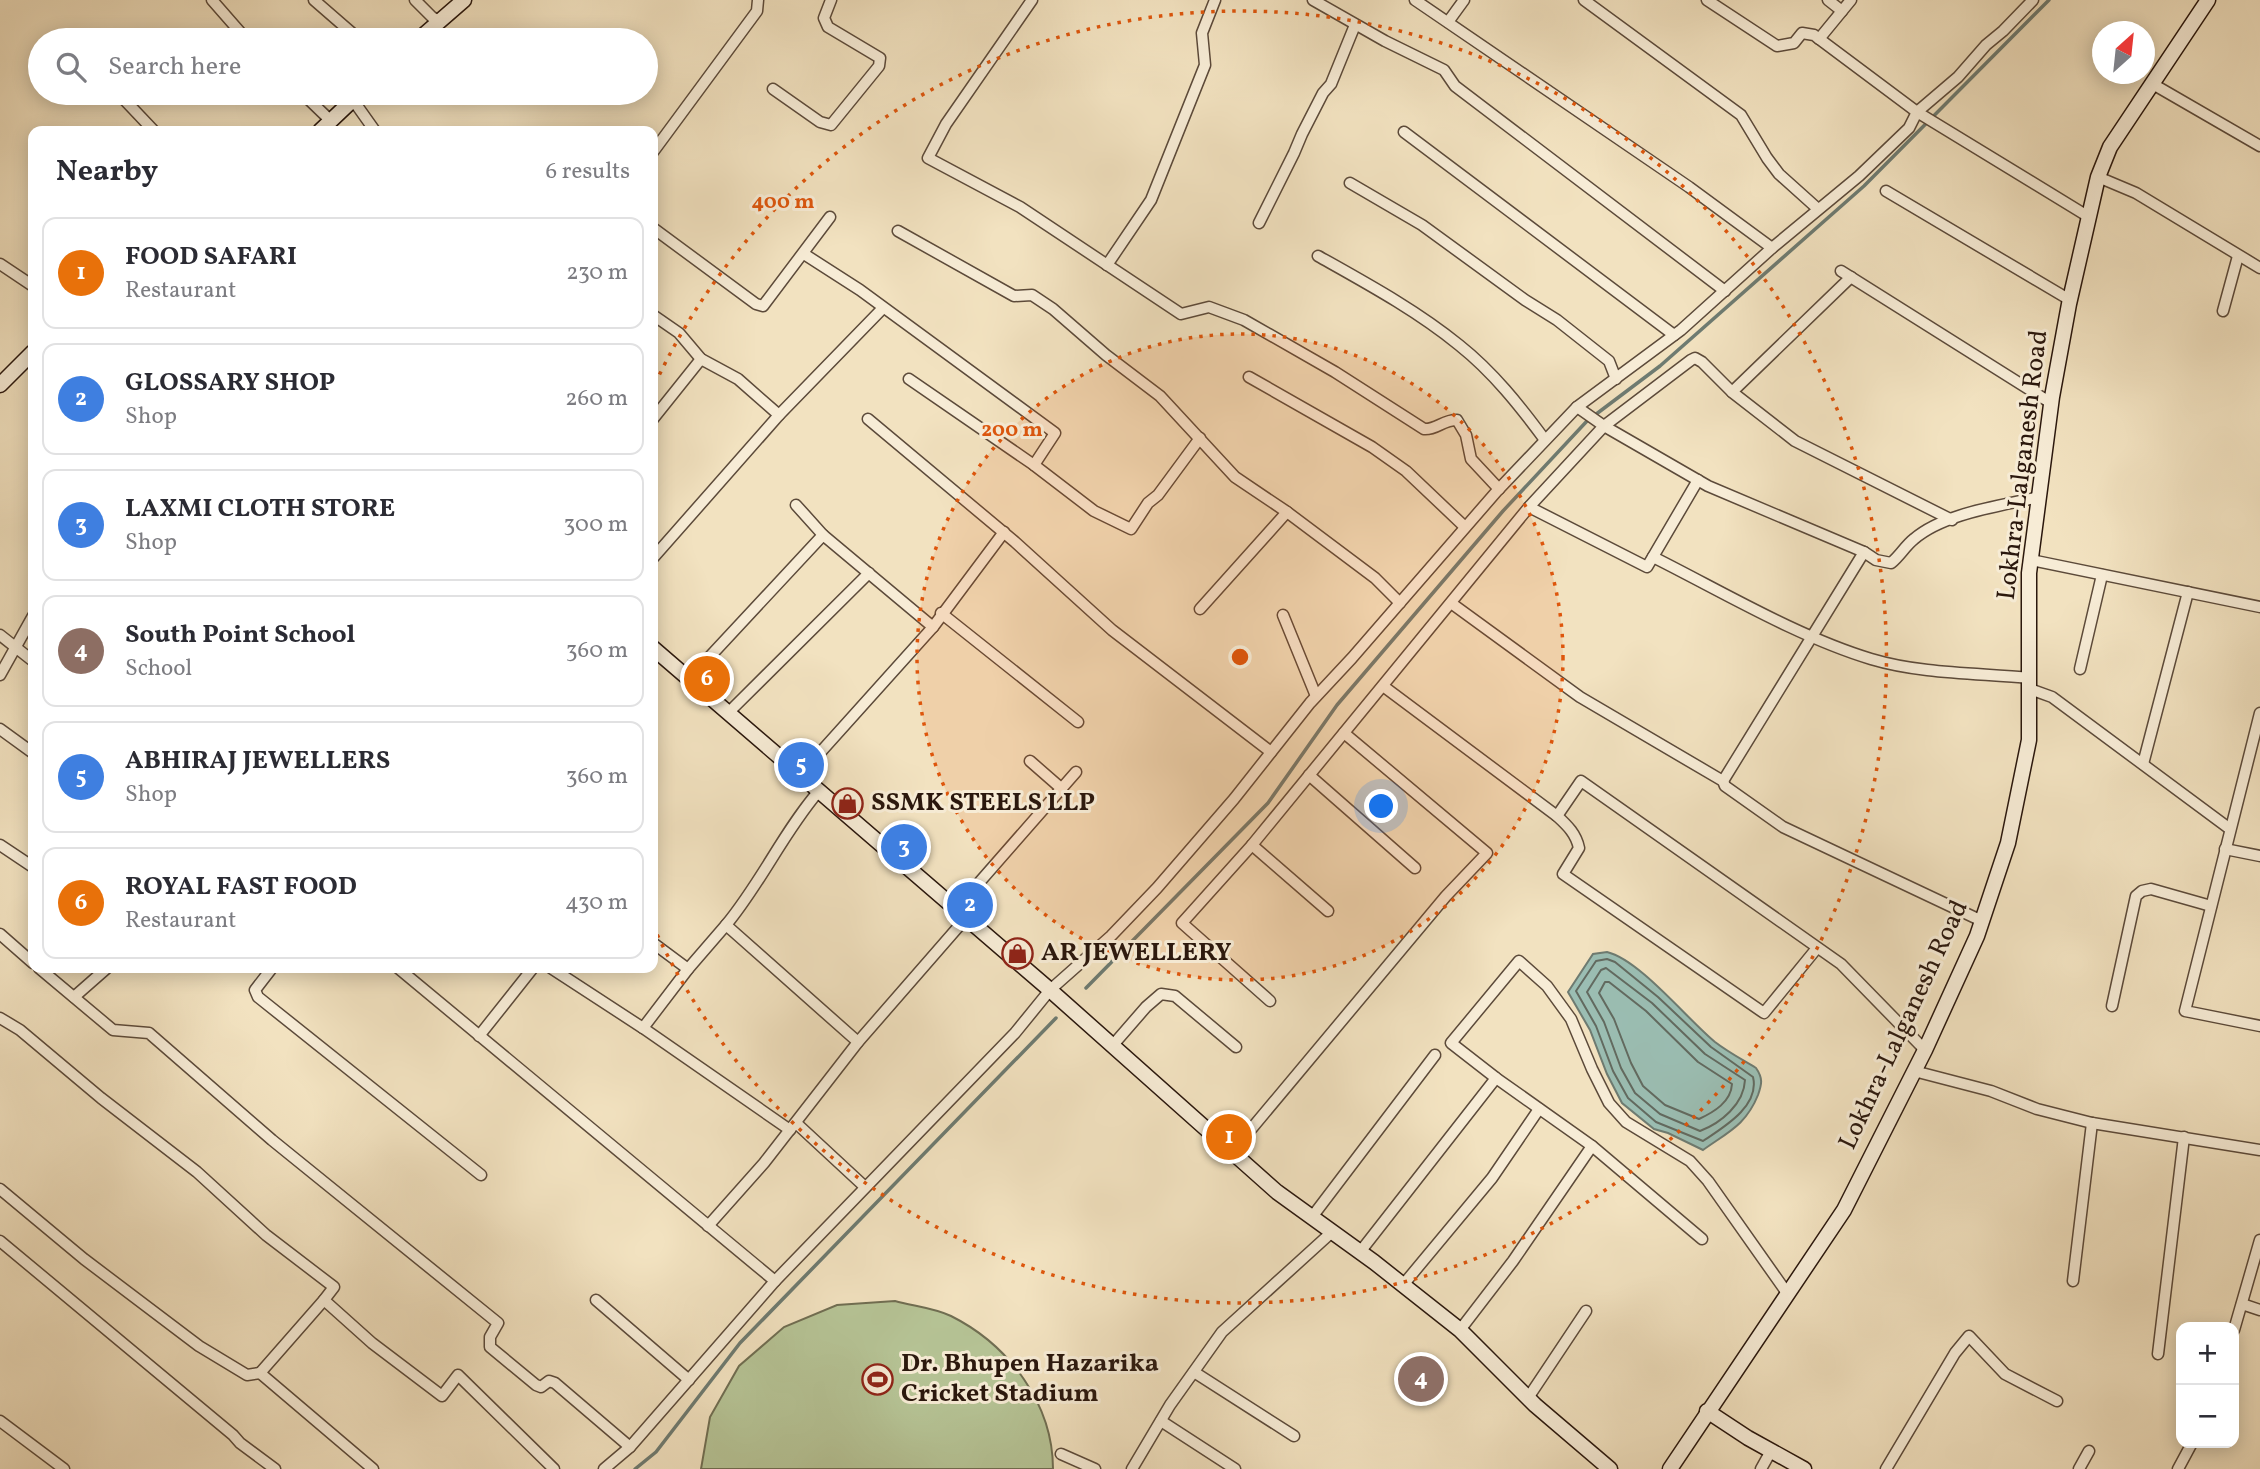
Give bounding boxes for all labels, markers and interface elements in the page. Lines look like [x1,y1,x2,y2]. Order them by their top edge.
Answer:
north arrow [2092,21,2155,84]
search box [28,28,658,105]
icon: search [52,48,90,86]
text: Search here [108,49,241,85]
text: Nearby [56,151,158,193]
text: 6 results [546,156,630,188]
text: 400 m [752,188,814,217]
text: FOOD SAFARI [125,239,297,275]
text: 1 [76,257,86,289]
text: 230 m [566,257,628,289]
text: Restaurant [125,275,236,307]
street label: Lokhra-Lalganesh Road [1989,328,2057,602]
text: GLOSSARY SHOP [125,365,335,401]
text: 2 [75,383,87,415]
text: 260 m [565,383,628,415]
text: Shop [125,401,177,433]
text: 200 m [981,416,1043,445]
text: LAXMI CLOTH STORE [125,491,395,527]
text: 3 [75,509,87,541]
text: 300 m [564,509,628,541]
text: Shop [125,527,177,559]
text: South Point School [125,617,355,653]
text: 4 [74,635,88,667]
text: 360 m [566,635,628,667]
centre of rings [1228,645,1252,669]
text: School [125,653,192,685]
pin: 6 [684,653,730,705]
pin: 5 [778,739,824,791]
text: ABHIRAJ JEWELLERS [125,743,390,779]
text: 5 [75,761,87,793]
text: 360 m [566,761,628,793]
text: Shop [125,779,177,811]
place label: SSMK STEELS LLP [871,785,1095,821]
shop icon: SSMK STEELS LLP [831,786,865,820]
your location [1364,789,1398,823]
pin: 3 [881,821,927,873]
text: ROYAL FAST FOOD [125,869,357,905]
pin: 2 [947,879,993,931]
text: 6 [75,887,87,919]
text: 430 m [565,887,628,919]
street label: Lokhra-Lalganesh Road [1830,894,1978,1156]
text: Restaurant [125,905,236,937]
place label: AR JEWELLERY [1041,935,1232,971]
shop icon: AR JEWELLERY [1001,936,1035,970]
pin: 1 [1206,1111,1252,1163]
map controls [2176,1322,2239,1448]
button: + [2176,1322,2239,1385]
place label: Dr. Bhupen Hazarika Cricket Stadium [901,1346,1159,1412]
pin: 4 [1398,1353,1444,1405]
sports icon: Dr. Bhupen Hazarika Cricket Stadium [861,1362,895,1396]
button: − [2176,1385,2239,1448]

